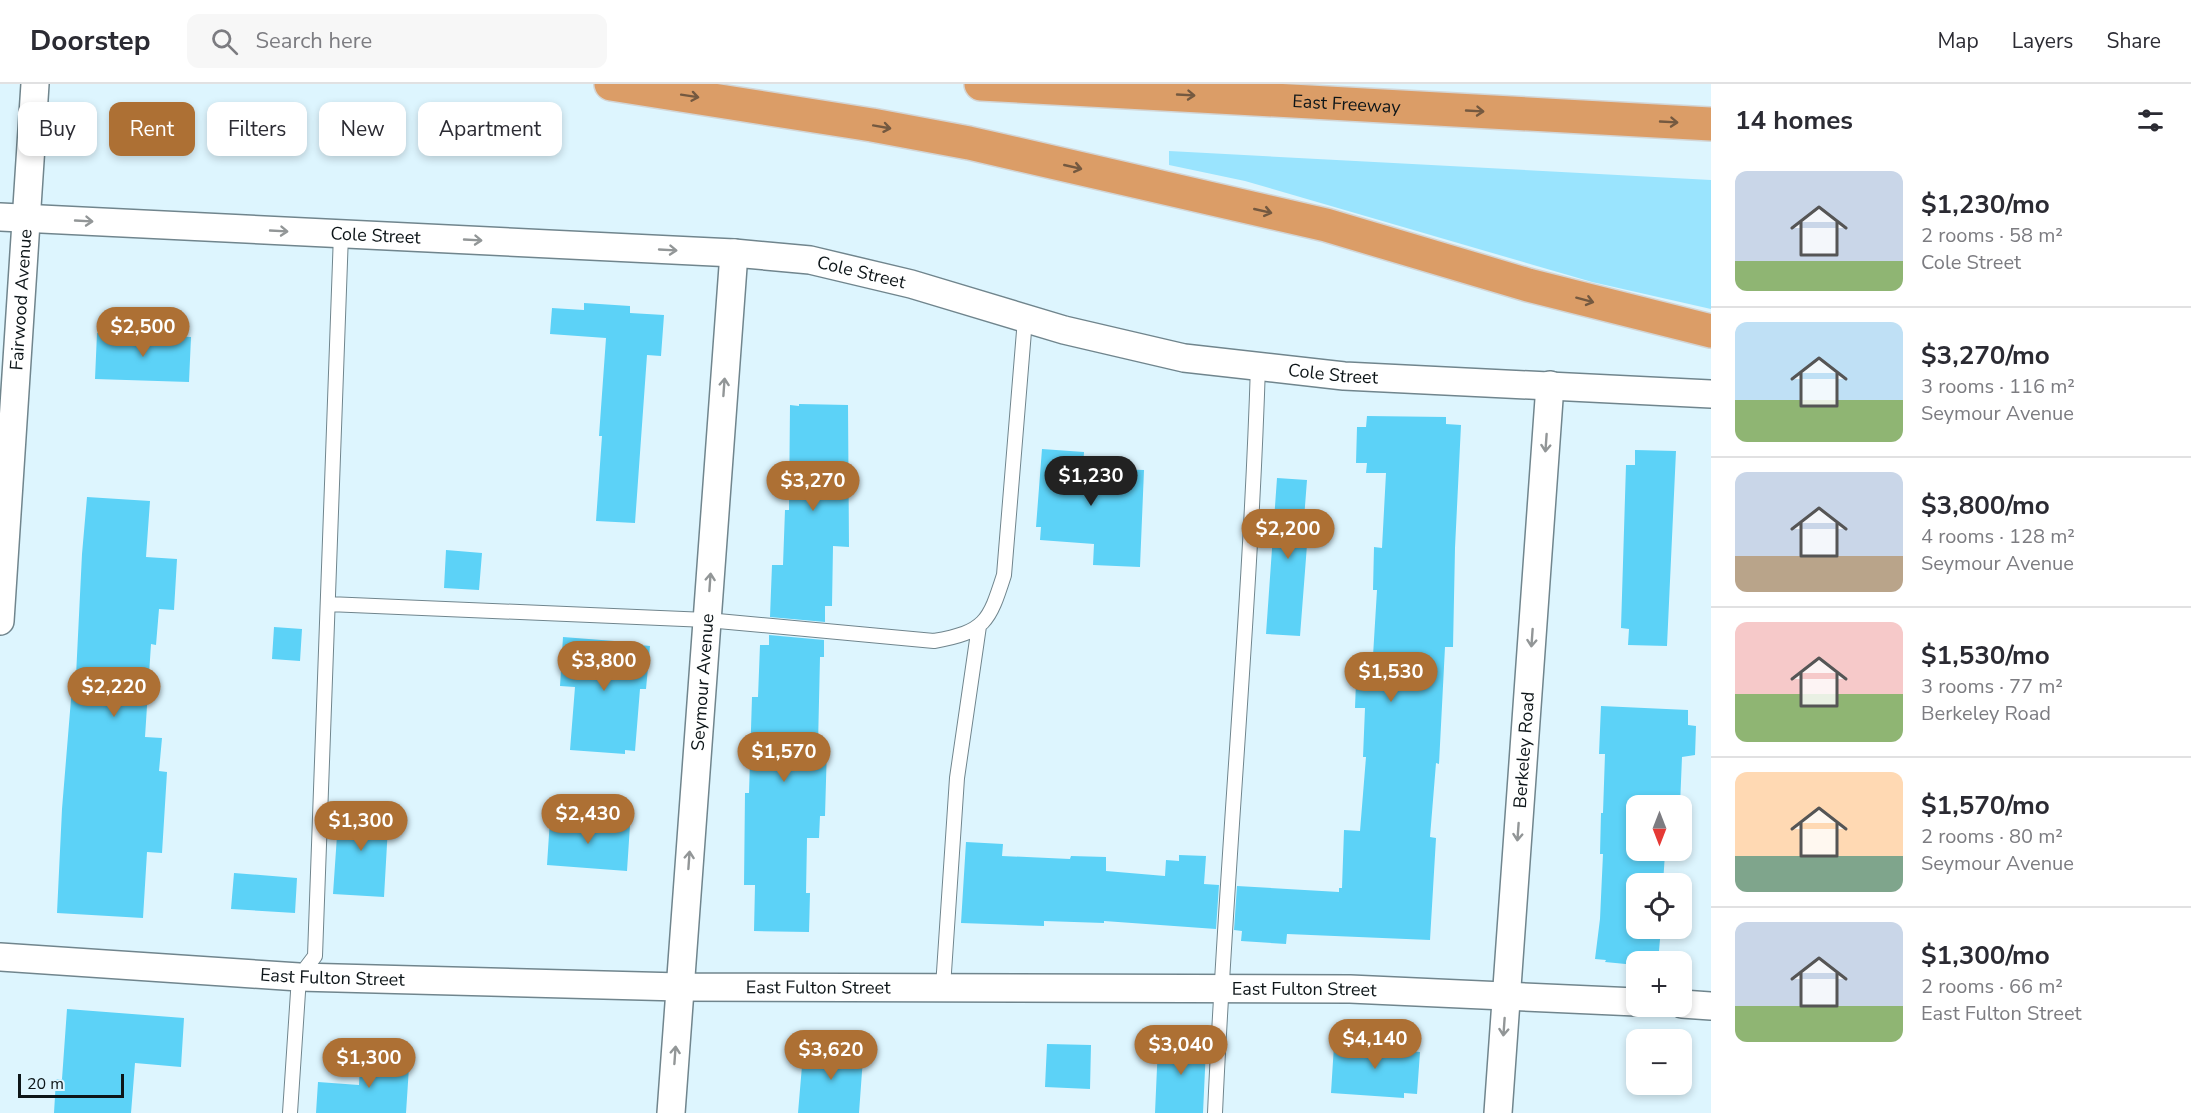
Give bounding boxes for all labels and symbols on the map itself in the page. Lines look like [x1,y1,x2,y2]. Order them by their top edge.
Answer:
street label: East Freeway [1292,89,1402,119]
one-way arrow [1176,90,1196,101]
one-way arrow [679,91,699,102]
one-way arrow [1464,105,1484,116]
one-way arrow [1659,116,1679,127]
one-way arrow [872,122,892,133]
one-way arrow [1063,162,1082,173]
one-way arrow [1254,205,1273,217]
one-way arrow [73,216,93,227]
street label: Cole Street [330,221,422,250]
one-way arrow [268,225,288,236]
street label: Fairwood Avenue [4,228,38,371]
one-way arrow [463,235,483,246]
one-way arrow [658,244,678,255]
street label: Cole Street [815,250,909,294]
one-way arrow [1575,295,1594,306]
pin: $2,500 [94,307,192,358]
street label: Cole Street [1287,358,1379,390]
one-way arrow [719,378,730,398]
one-way arrow [1540,433,1551,453]
pin: $1,230 [1042,456,1140,507]
pin: $3,270 [764,461,862,512]
pin: $2,200 [1239,509,1337,560]
one-way arrow [705,572,716,592]
street label: Seymour Avenue [686,613,720,752]
one-way arrow [1526,627,1537,647]
pin: $3,800 [555,641,653,692]
pin: $1,530 [1342,652,1440,703]
pin: $2,220 [65,667,163,718]
street label: Berkeley Road [1508,691,1540,809]
pin: $1,570 [735,732,833,783]
pin: $2,430 [539,794,637,845]
north arrow [1626,795,1692,861]
pin: $1,300 [312,801,410,852]
one-way arrow [1512,822,1523,842]
one-way arrow [684,851,695,871]
street label: East Fulton Street [259,962,406,992]
street label: East Fulton Street [746,975,891,1000]
street label: East Fulton Street [1232,977,1378,1002]
one-way arrow [1498,1016,1509,1036]
pin: $4,140 [1326,1019,1424,1070]
pin: $3,040 [1132,1025,1230,1076]
pin: $3,620 [782,1030,880,1081]
pin: $1,300 [320,1038,418,1089]
one-way arrow [670,1045,681,1065]
scale bar [18,1071,124,1098]

